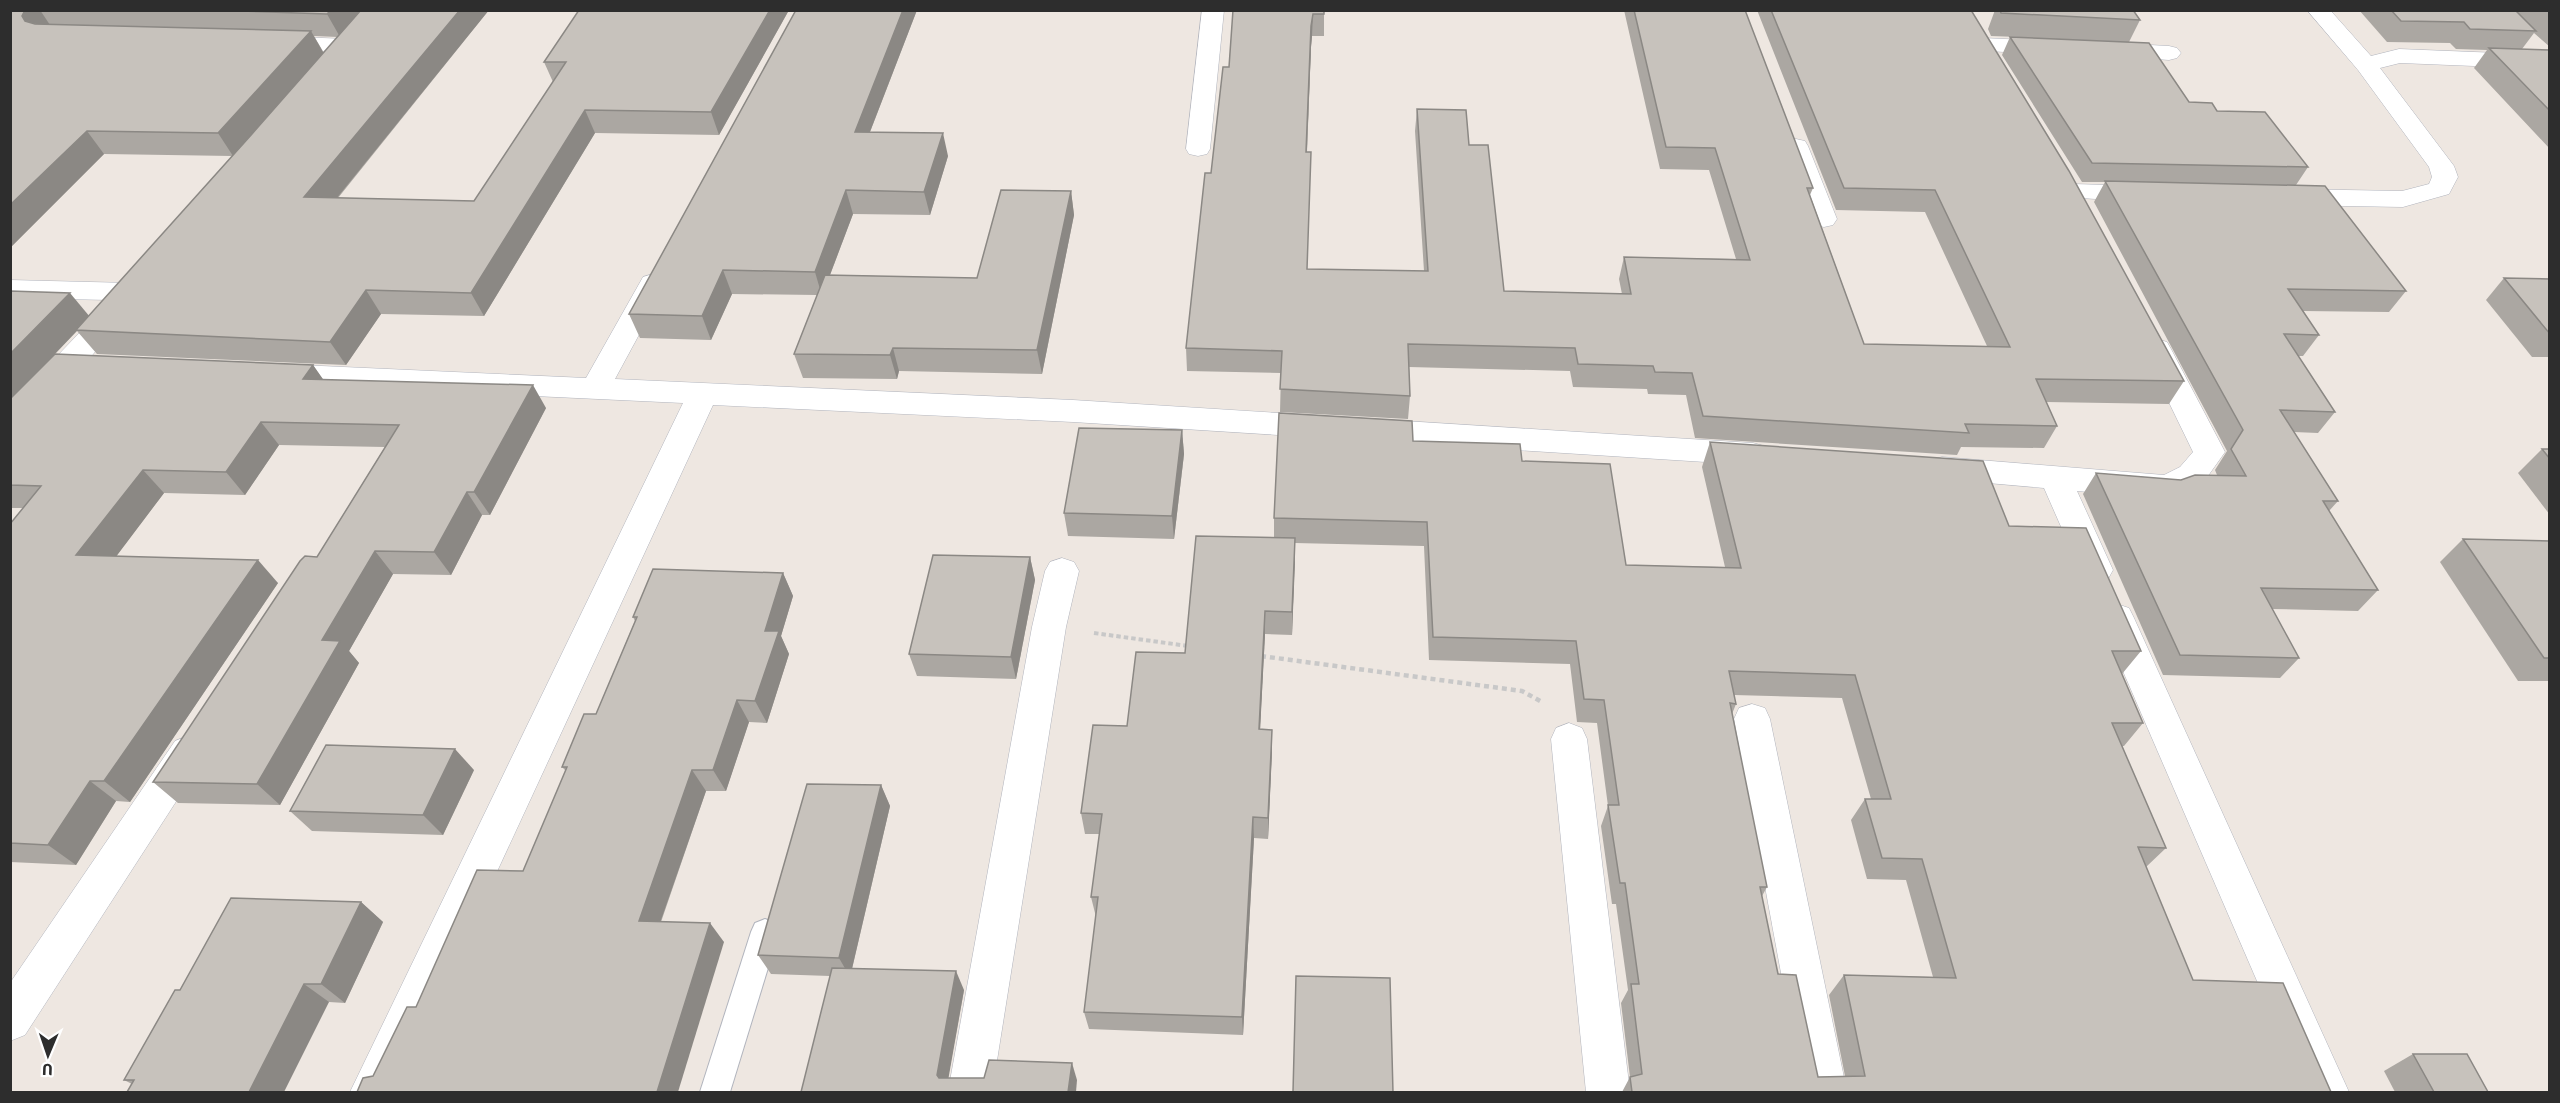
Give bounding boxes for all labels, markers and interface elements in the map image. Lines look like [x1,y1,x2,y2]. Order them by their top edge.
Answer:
north arrow [18,1025,78,1085]
text: U [42,1059,53,1079]

